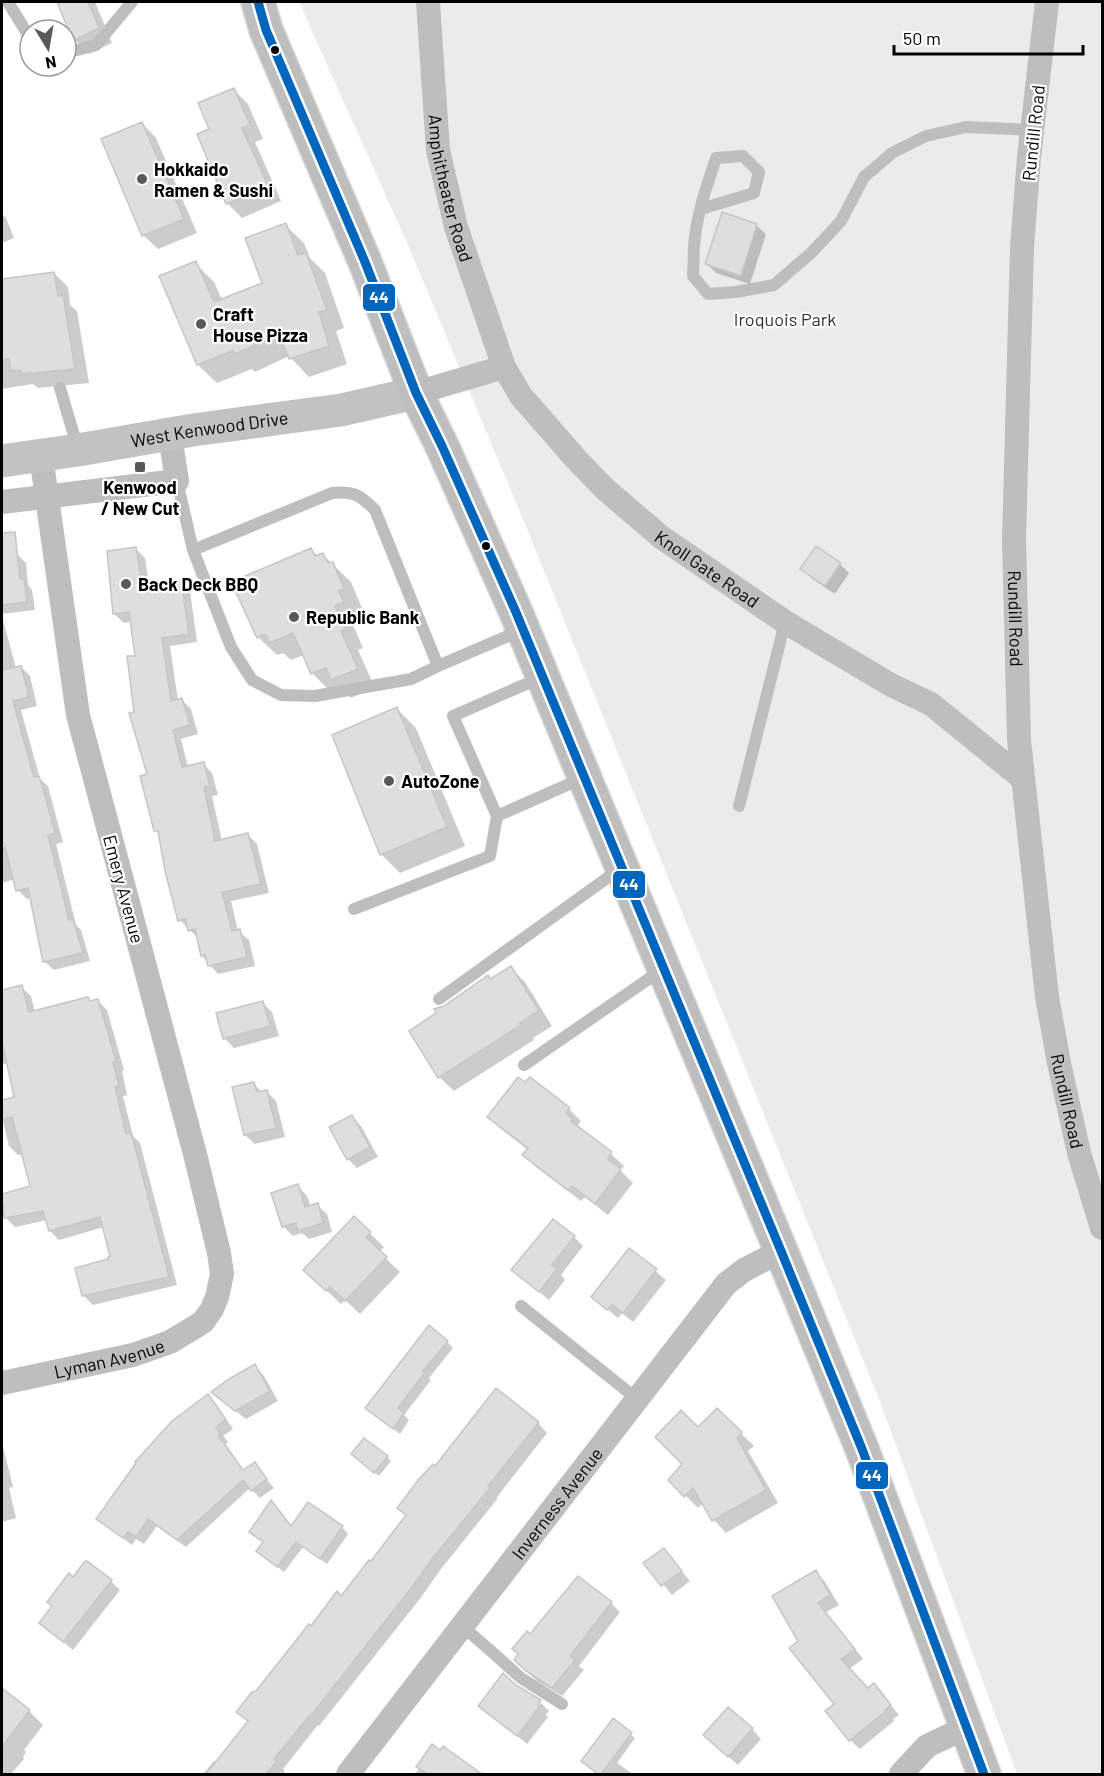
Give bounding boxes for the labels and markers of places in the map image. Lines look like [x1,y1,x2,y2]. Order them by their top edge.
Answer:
unlabelled marker [269,44,281,56]
place label: Hokkaido Ramen & Sushi [154,158,273,201]
marker: Hokkaido Ramen & Sushi [135,172,149,186]
place label: Craft House Pizza [213,303,308,346]
marker: Craft House Pizza [194,317,208,331]
marker: Kenwood / New Cut [133,460,147,474]
place label: Kenwood / New Cut [101,476,180,519]
unlabelled marker [480,540,492,552]
place label: Back Deck BBQ [138,573,258,595]
marker: Back Deck BBQ [119,577,133,591]
place label: Republic Bank [306,606,420,628]
marker: Republic Bank [287,610,301,624]
place label: AutoZone [401,770,479,792]
marker: AutoZone [382,774,396,788]

